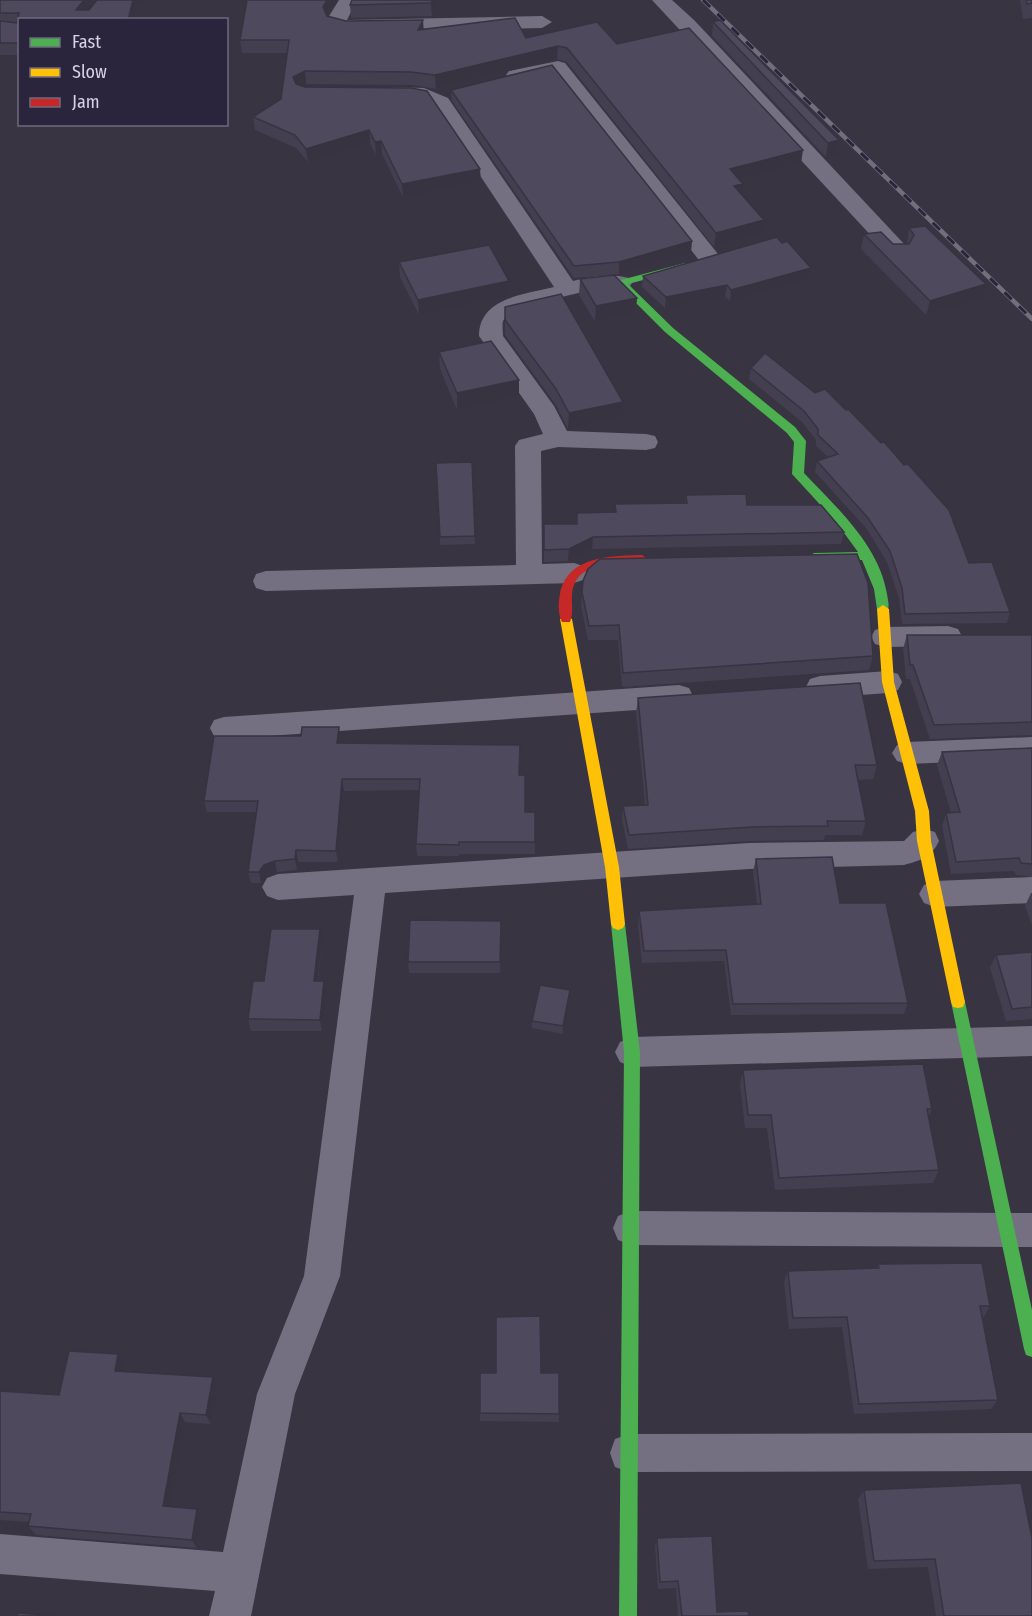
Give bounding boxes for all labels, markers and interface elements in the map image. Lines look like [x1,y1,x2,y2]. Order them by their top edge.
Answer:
legend [18,18,228,126]
text: Fast [72,31,101,53]
text: Slow [72,61,107,83]
text: Jam [72,91,100,113]

